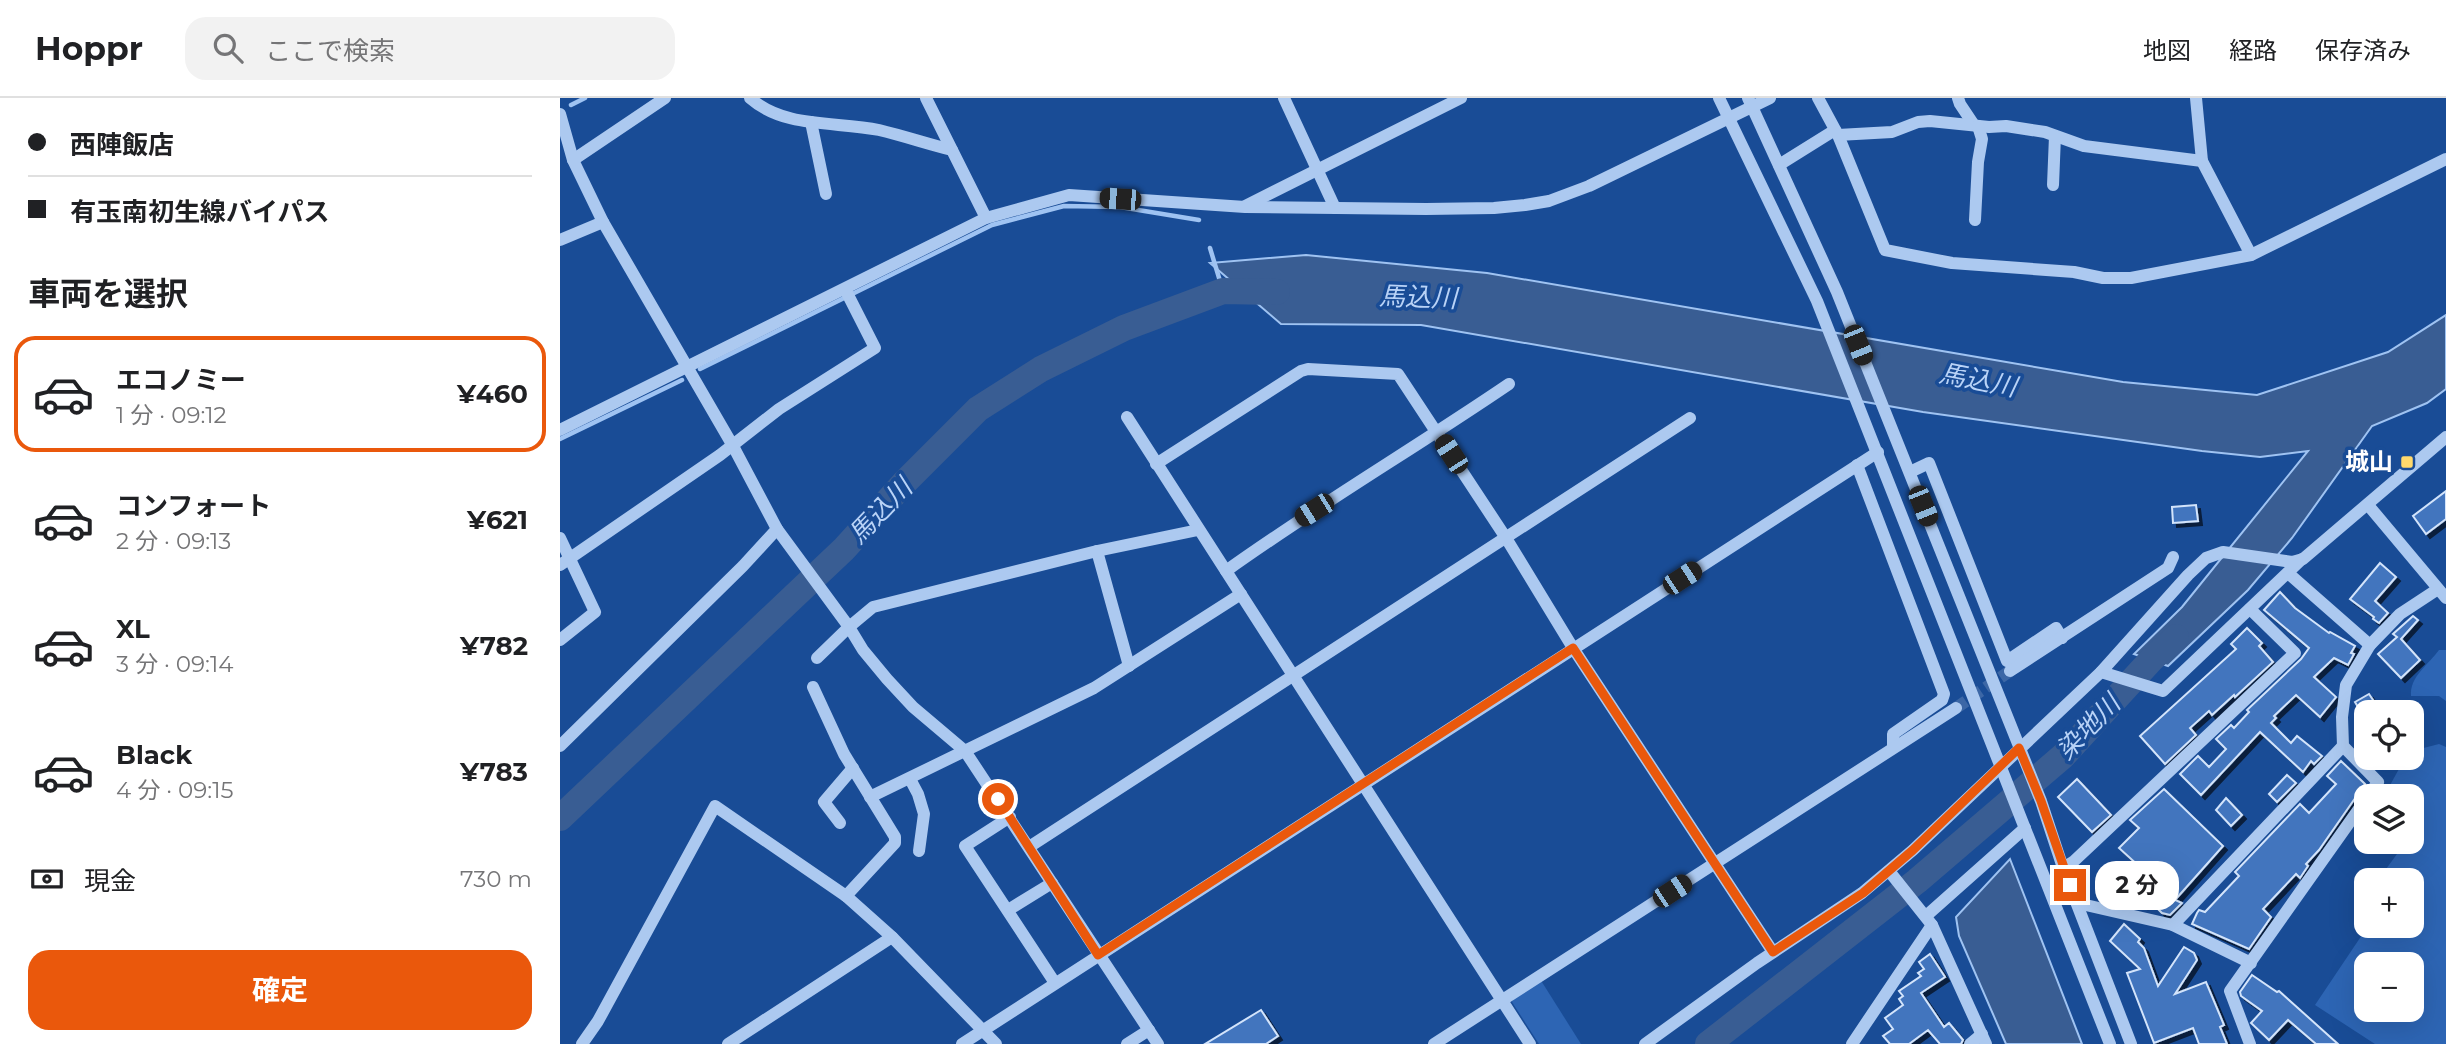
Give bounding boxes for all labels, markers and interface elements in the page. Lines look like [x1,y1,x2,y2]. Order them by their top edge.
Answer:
search box [185,17,675,80]
text: Hoppr [35,28,143,68]
icon: search [209,29,247,67]
text: ここで検索 [265,35,395,67]
text: 地図 [2143,36,2191,65]
text: 経路 [2229,36,2277,65]
text: 保存済み [2315,36,2411,65]
text: 西陣飯店 [70,129,174,161]
car [1099,187,1142,211]
text: 有玉南初生線バイパス [70,196,329,228]
text: 車両を選択 [28,274,188,313]
water label: 馬込川 [1378,280,1461,314]
car [1841,322,1876,368]
water label: 馬込川 [1937,357,2022,404]
icon: car [32,363,95,426]
text: エコノミー [116,364,246,396]
text: ¥460 [457,378,528,410]
text: 1 分 · 09:12 [116,401,227,429]
car [1431,431,1472,477]
place label: 城山 [2345,447,2393,476]
marker: 城山 [2399,454,2415,470]
water label: 馬込川 [841,470,921,550]
car [1906,483,1941,529]
icon: car [32,489,95,552]
text: コンフォート [116,490,271,522]
car [1291,490,1338,530]
text: ¥621 [467,504,528,536]
text: 2 分 · 09:13 [116,527,231,555]
car [1659,558,1706,598]
text: XL [116,613,150,645]
icon: car [32,615,95,678]
text: ¥782 [460,630,528,662]
text: 3 分 · 09:14 [116,650,233,678]
water label: 染地川 [2049,686,2129,766]
map controls [2354,700,2424,1022]
button: locate [2354,700,2424,770]
text: Black [116,739,192,771]
icon: car [32,741,95,804]
text: ¥783 [460,756,528,788]
text: 4 分 · 09:15 [116,776,234,804]
route start [982,783,1014,815]
button: layers [2354,784,2424,854]
icon: cash [28,860,66,898]
callout: 2 分 [2094,860,2178,910]
text: 現金 [84,865,136,897]
text: 730 m [460,865,532,893]
button: + [2354,868,2424,938]
route end [2054,869,2086,901]
car [1649,871,1696,911]
text: 2 分 [2115,871,2159,899]
button: 確定 [28,950,532,1030]
button: − [2354,952,2424,1022]

